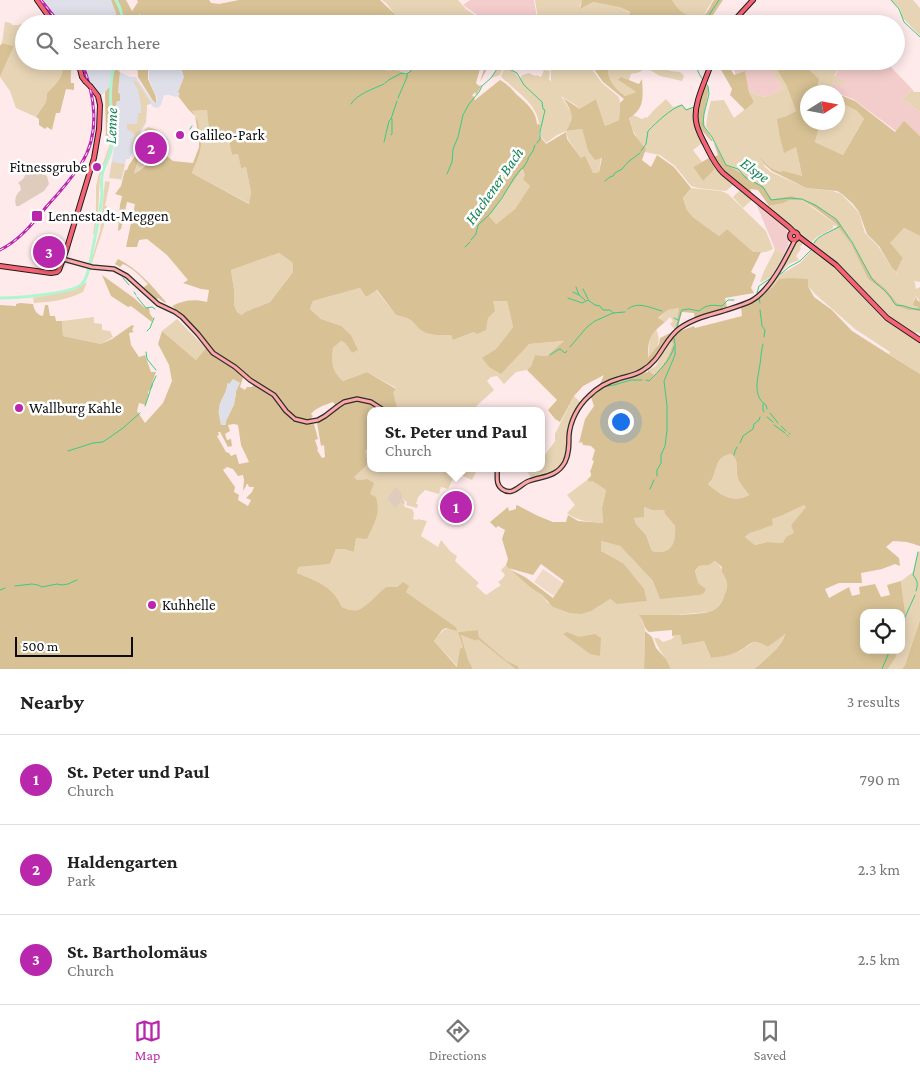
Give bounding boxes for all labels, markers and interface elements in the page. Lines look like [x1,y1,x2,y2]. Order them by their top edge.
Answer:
search box [15,15,905,70]
icon: search [33,29,61,57]
text: Search here [73,32,160,53]
north arrow [800,85,845,130]
water label: Lenne [102,108,120,144]
place label: Galileo-Park [190,127,265,143]
pin: 2 [135,129,167,167]
marker: Galileo-Park [174,129,186,141]
water label: Hachener Bach [461,144,527,228]
water label: Elspe [737,154,773,187]
place label: Fitnessgrube [10,159,87,176]
marker: Fitnessgrube [91,161,103,173]
place label: Lennestadt-Meggen [48,208,169,225]
marker: Lennestadt-Meggen [30,209,44,223]
pin: 3 [33,233,65,271]
place label: Wallburg Kahle [29,400,122,417]
marker: Wallburg Kahle [13,402,25,414]
popup [367,407,545,472]
your location [608,409,634,435]
text: St. Peter und Paul [385,421,527,442]
text: Church [385,442,432,459]
pin: 1 [440,488,472,526]
place label: Kuhhelle [162,597,216,613]
marker: Kuhhelle [146,599,158,611]
map controls [860,609,905,654]
button: locate [860,609,905,654]
scale bar [15,634,132,657]
text: 500 m [22,638,58,654]
text: Nearby [20,690,84,714]
text: 3 results [847,693,900,710]
text: St. Peter und Paul [67,761,210,782]
text: 1 [33,771,39,788]
text: 790 m [860,771,900,788]
text: Church [67,782,114,799]
text: Haldengarten [67,851,178,872]
text: 2 [32,861,40,878]
text: 2.3 km [858,861,900,878]
text: Park [67,872,95,889]
text: St. Bartholomäus [67,941,207,962]
text: 3 [32,951,40,968]
text: 2.5 km [858,951,900,968]
text: Church [67,962,114,979]
tab: Map [134,1017,162,1063]
tab: Directions [429,1017,487,1063]
tab: Saved [754,1017,786,1063]

